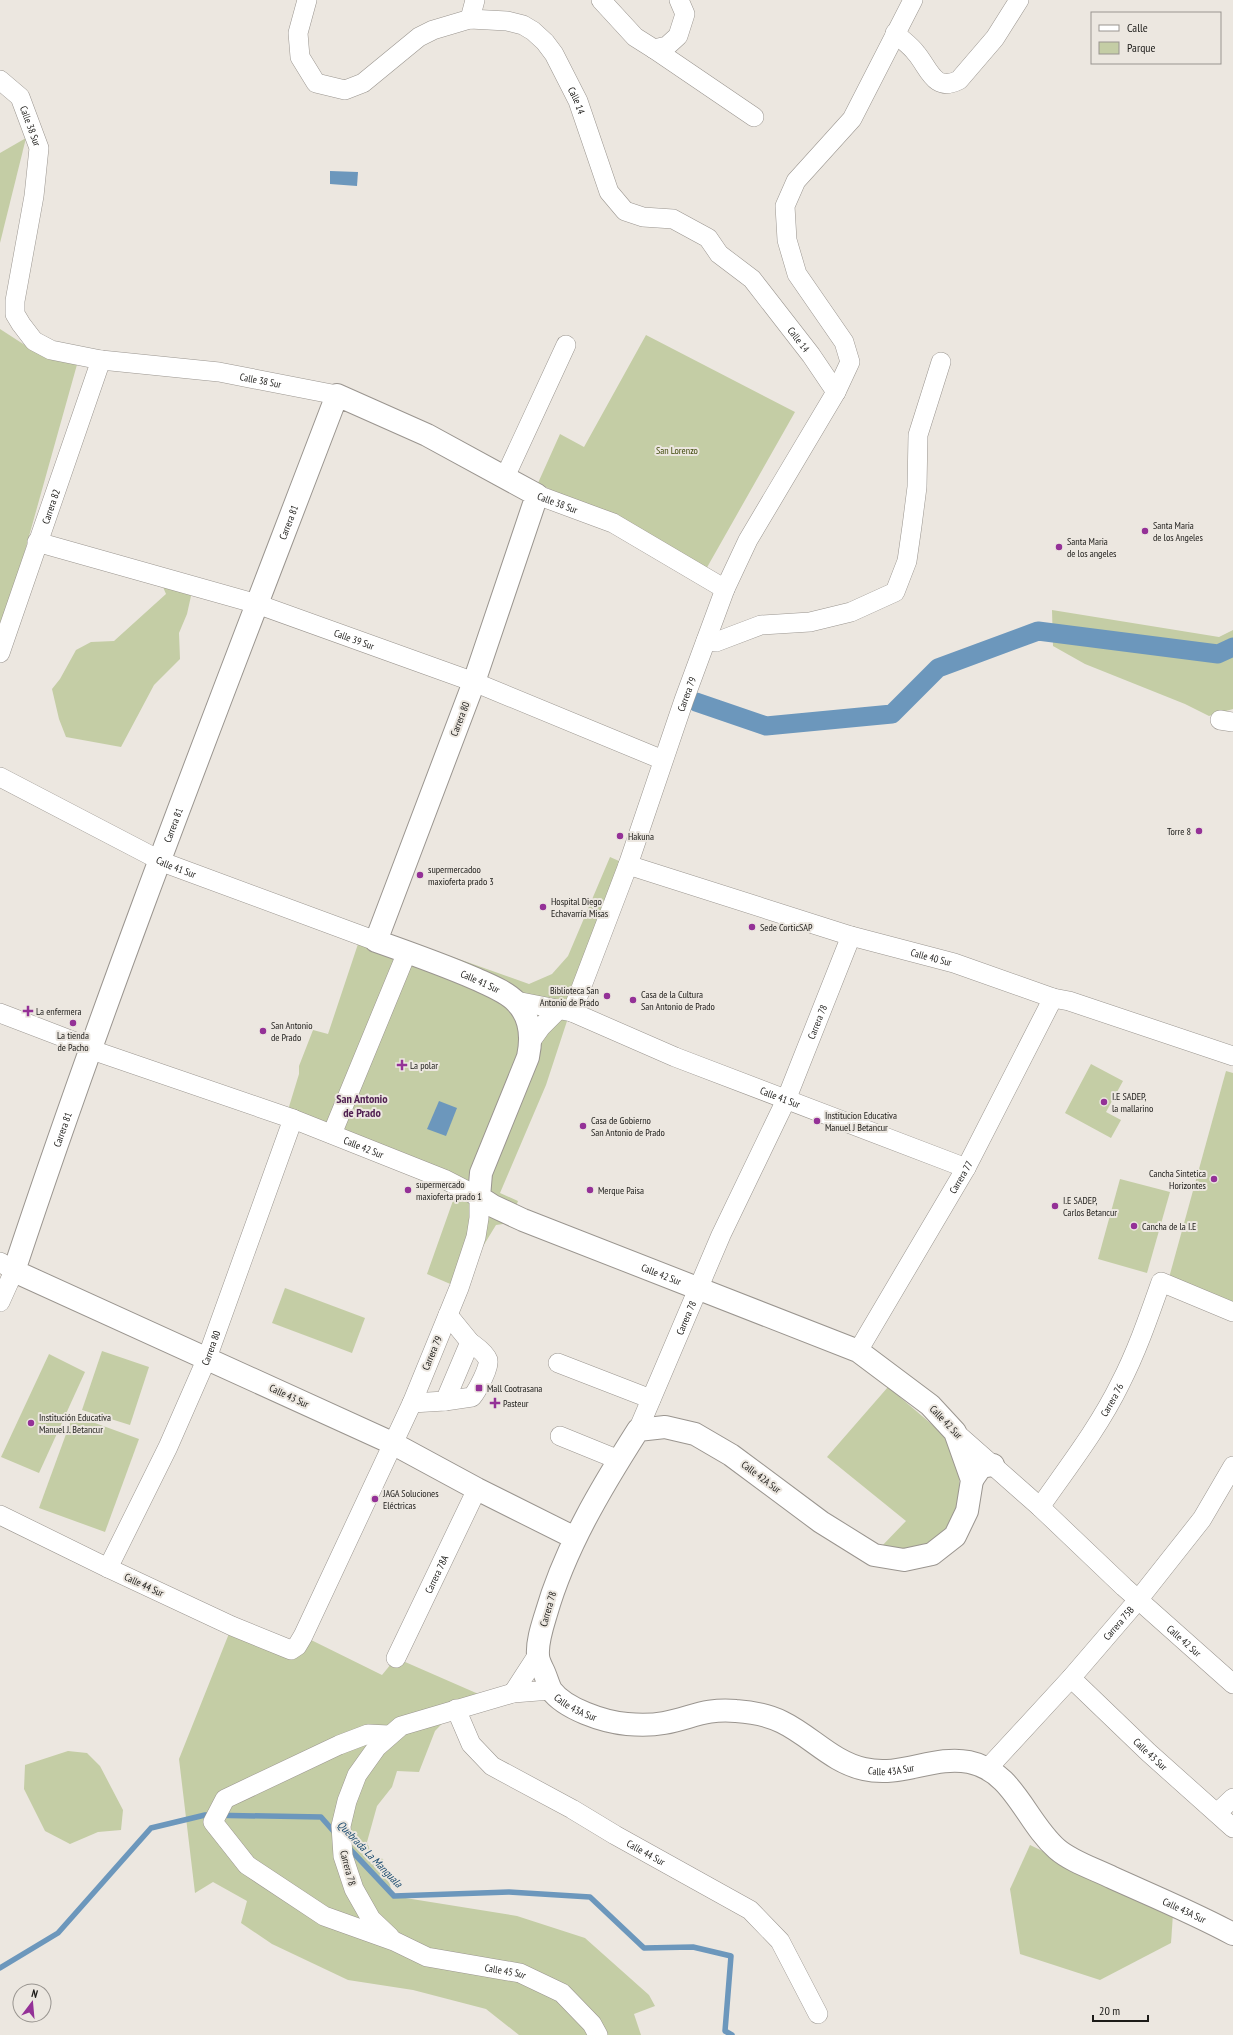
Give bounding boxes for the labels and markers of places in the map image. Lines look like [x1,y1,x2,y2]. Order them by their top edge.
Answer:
place label: Santa Maria de los Angeles [1153,519,1203,544]
marker: Santa Maria de los Angeles [1140,526,1150,536]
place label: Santa Maria de los angeles [1067,535,1117,560]
marker: Santa Maria de los angeles [1054,542,1064,552]
place label: Torre 8 [1167,825,1191,838]
marker: Torre 8 [1194,826,1204,836]
place label: Hakuna [628,830,654,843]
marker: Hakuna [615,831,625,841]
place label: supermercadoo maxioferta prado 3 [428,863,494,888]
marker: supermercadoo maxioferta prado 3 [415,870,425,880]
place label: Hospital Diego Echavarría Misas [551,895,609,920]
marker: Hospital Diego Echavarría Misas [538,902,548,912]
place label: Sede CorticSAP [760,921,813,934]
marker: Sede CorticSAP [747,922,757,932]
place label: Biblioteca San Antonio de Prado [540,984,599,1009]
place label: Casa de la Cultura San Antonio de Prado [641,988,715,1013]
marker: Biblioteca San Antonio de Prado [602,991,612,1001]
marker: Casa de la Cultura San Antonio de Prado [628,995,638,1005]
place label: La enfermera [36,1005,81,1018]
marker: La enfermera [23,1006,33,1016]
marker: La tienda de Pacho [68,1018,78,1028]
place label: San Antonio de Prado [271,1019,313,1044]
marker: San Antonio de Prado [258,1026,268,1036]
place label: La tienda de Pacho [57,1029,89,1054]
place label: La polar [410,1059,438,1072]
marker: La polar [397,1060,407,1070]
place label: I.E SADEP, la mallarino [1112,1090,1153,1115]
marker: I.E SADEP, la mallarino [1099,1097,1109,1107]
place label: Institucion Educativa Manuel J Betancur [825,1109,897,1134]
place label: Casa de Gobierno San Antonio de Prado [591,1114,665,1139]
marker: Institucion Educativa Manuel J Betancur [812,1116,822,1126]
marker: Casa de Gobierno San Antonio de Prado [578,1121,588,1131]
place label: Cancha Sintetica Horizontes [1149,1167,1207,1192]
marker: Cancha Sintetica Horizontes [1209,1174,1219,1184]
place label: supermercado maxioferta prado 1 [416,1178,482,1203]
place label: Merque Paisa [598,1184,644,1197]
marker: supermercado maxioferta prado 1 [403,1185,413,1195]
marker: Merque Paisa [585,1185,595,1195]
place label: I.E SADEP, Carlos Betancur [1063,1194,1117,1219]
marker: I.E SADEP, Carlos Betancur [1050,1201,1060,1211]
place label: Cancha de la I.E [1142,1220,1196,1233]
marker: Cancha de la I.E [1129,1221,1139,1231]
place label: Mall Cootrasana [487,1382,542,1395]
marker: Mall Cootrasana [474,1383,484,1393]
place label: Pasteur [503,1397,529,1410]
marker: Pasteur [490,1398,500,1408]
place label: Institución Educativa Manuel J. Betancur [39,1411,111,1436]
marker: Institución Educativa Manuel J. Betancur [26,1418,36,1428]
place label: JAGA Soluciones Eléctricas [382,1487,439,1512]
marker: JAGA Soluciones Eléctricas [370,1494,380,1504]

